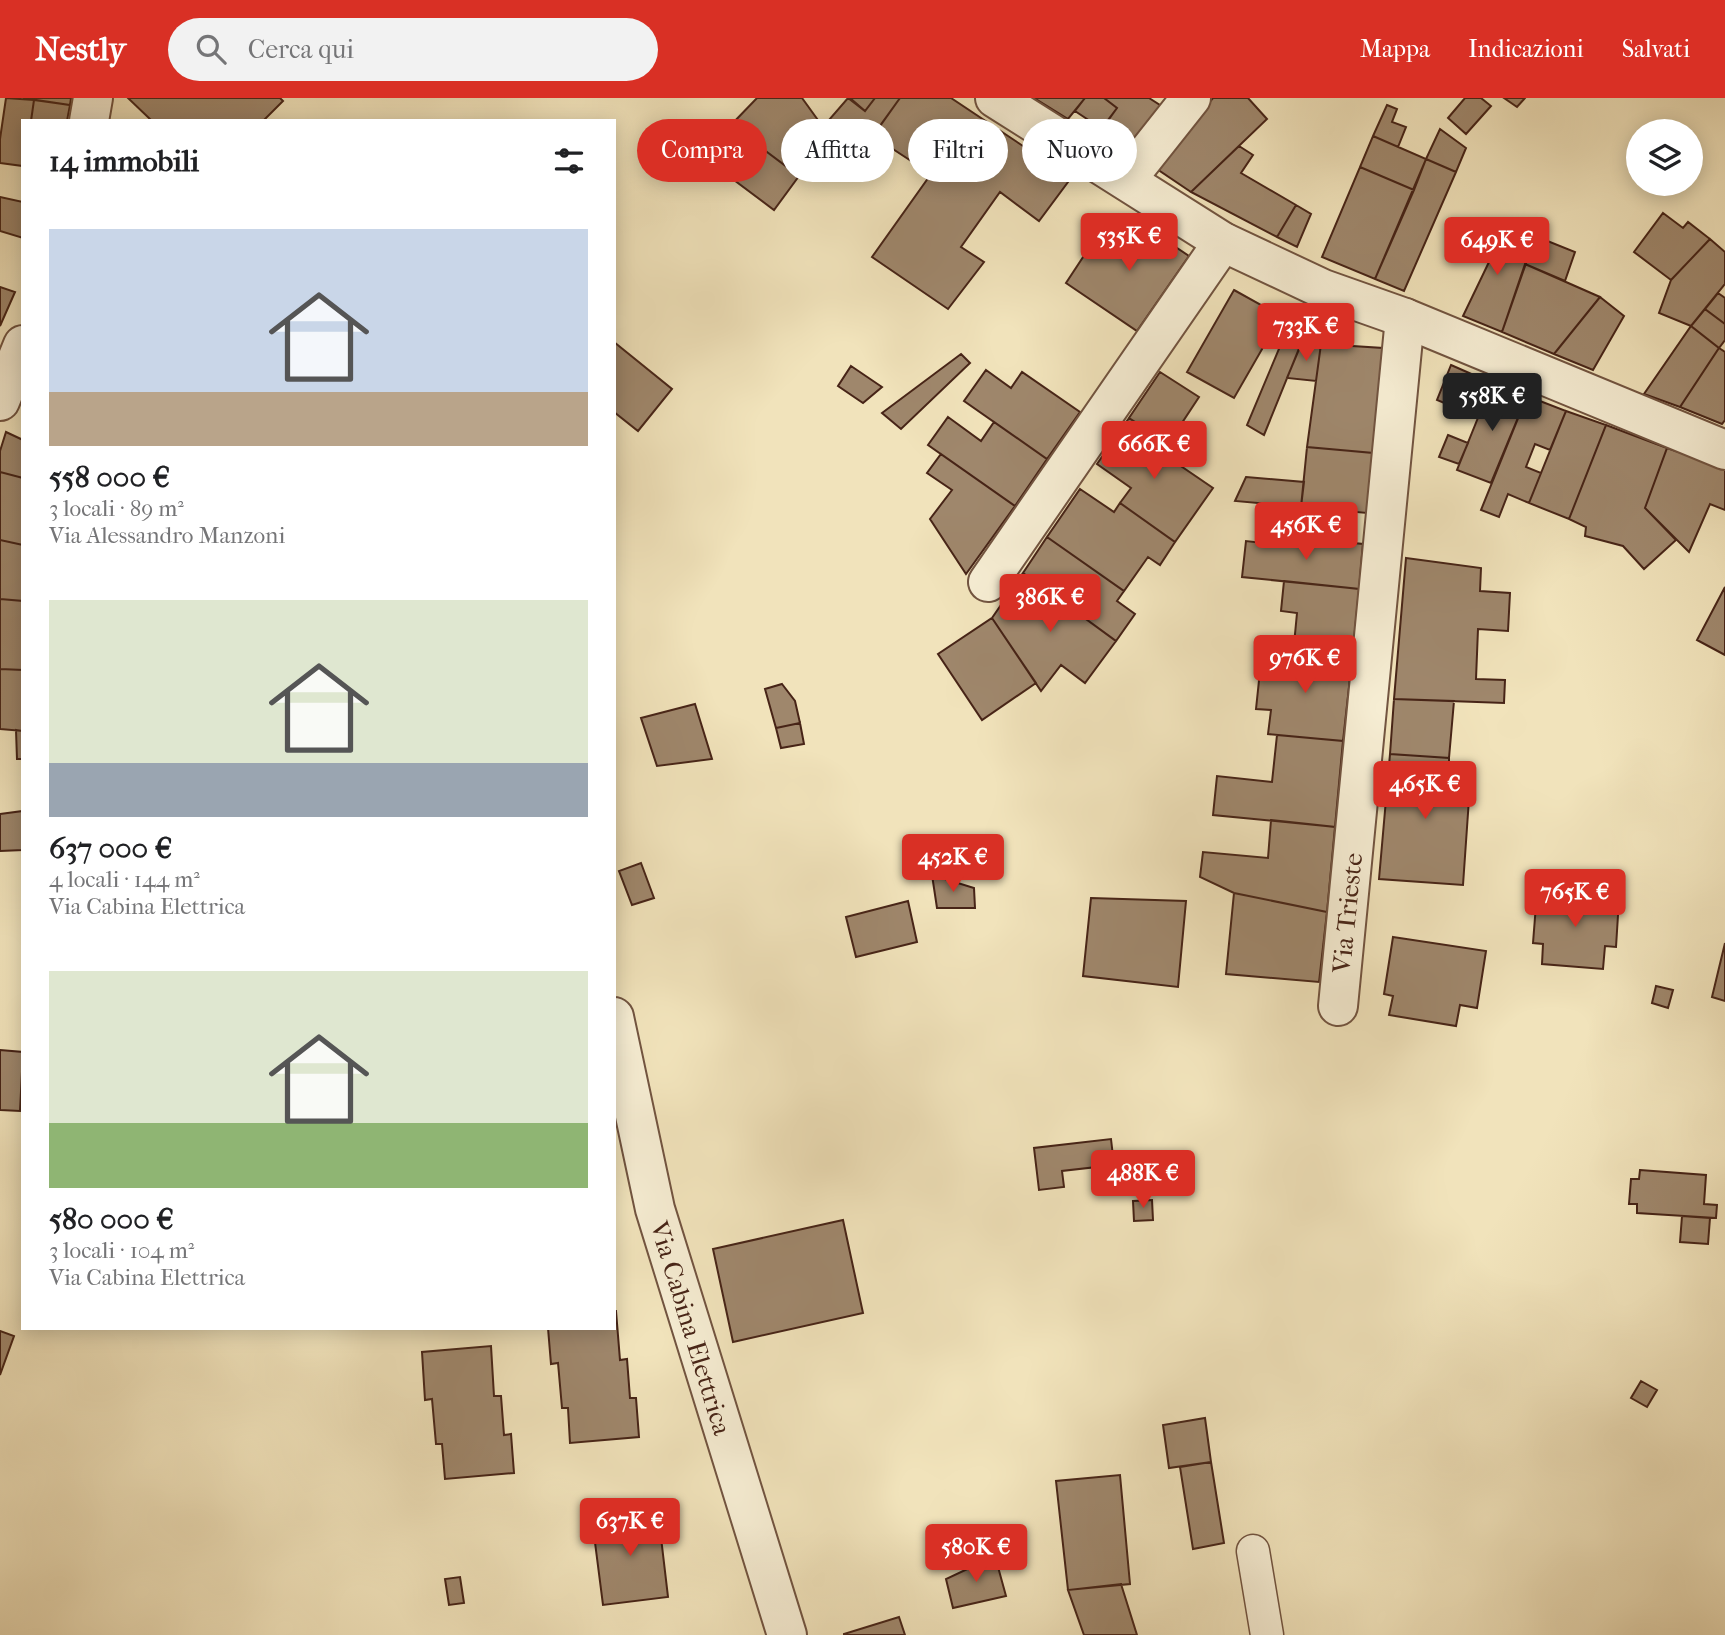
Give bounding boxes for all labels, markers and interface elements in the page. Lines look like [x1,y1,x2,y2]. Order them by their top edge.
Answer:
search box [168,18,658,81]
text: Nestly [35,30,126,69]
icon: search [192,30,230,68]
text: Cerca qui [248,34,354,65]
text: Mappa [1360,35,1430,63]
text: Indicazioni [1468,35,1584,63]
text: Salvati [1622,35,1690,63]
chip: Compra [637,119,767,182]
chip: Affitta [781,119,894,182]
chip: Filtri [908,119,1008,182]
chip: Nuovo [1022,119,1137,182]
map controls [1626,119,1703,196]
button: layers [1626,119,1703,196]
icon: filters [550,142,588,180]
text: 14 immobili [49,144,199,179]
pin: 535K € [1072,214,1186,273]
pin: 649K € [1440,218,1554,277]
text: 535K € [1097,222,1161,249]
text: 649K € [1460,226,1534,253]
icon: home [256,274,382,400]
pin: 733K € [1249,303,1363,363]
text: 733K € [1273,312,1339,339]
pin: 558K € [1435,374,1549,433]
text: 558K € [1459,382,1525,409]
pin: 666K € [1097,422,1211,481]
text: 666K € [1118,430,1190,457]
text: 558 000 € [49,460,170,495]
text: 3 locali · 89 m² [49,495,184,522]
pin: 456K € [1249,503,1363,562]
text: 456K € [1271,511,1341,538]
text: Via Alessandro Manzoni [49,522,285,549]
pin: 386K € [993,574,1107,634]
text: 386K € [1016,583,1084,610]
pin: 976K € [1248,636,1362,695]
text: 976K € [1270,644,1340,671]
icon: home [256,645,382,771]
pin: 465K € [1368,762,1482,821]
text: 465K € [1389,770,1461,797]
text: 637 000 € [49,831,172,866]
pin: 452K € [896,834,1010,894]
text: 452K € [918,843,988,870]
street label: Via Trieste [1326,851,1369,976]
text: 4 locali · 144 m² [49,866,200,893]
pin: 765K € [1518,870,1632,929]
text: 765K € [1541,878,1609,905]
text: Via Cabina Elettrica [49,893,245,920]
icon: home [256,1016,382,1142]
pin: 488K € [1086,1150,1200,1210]
text: 488K € [1107,1159,1179,1186]
text: 580 000 € [49,1202,174,1237]
street label: Via Cabina Elettrica [643,1217,738,1440]
text: 3 locali · 104 m² [49,1237,194,1264]
text: Via Cabina Elettrica [49,1264,245,1291]
pin: 637K € [573,1498,687,1558]
text: 637K € [596,1507,664,1534]
pin: 580K € [919,1524,1033,1584]
text: 580K € [941,1533,1011,1560]

